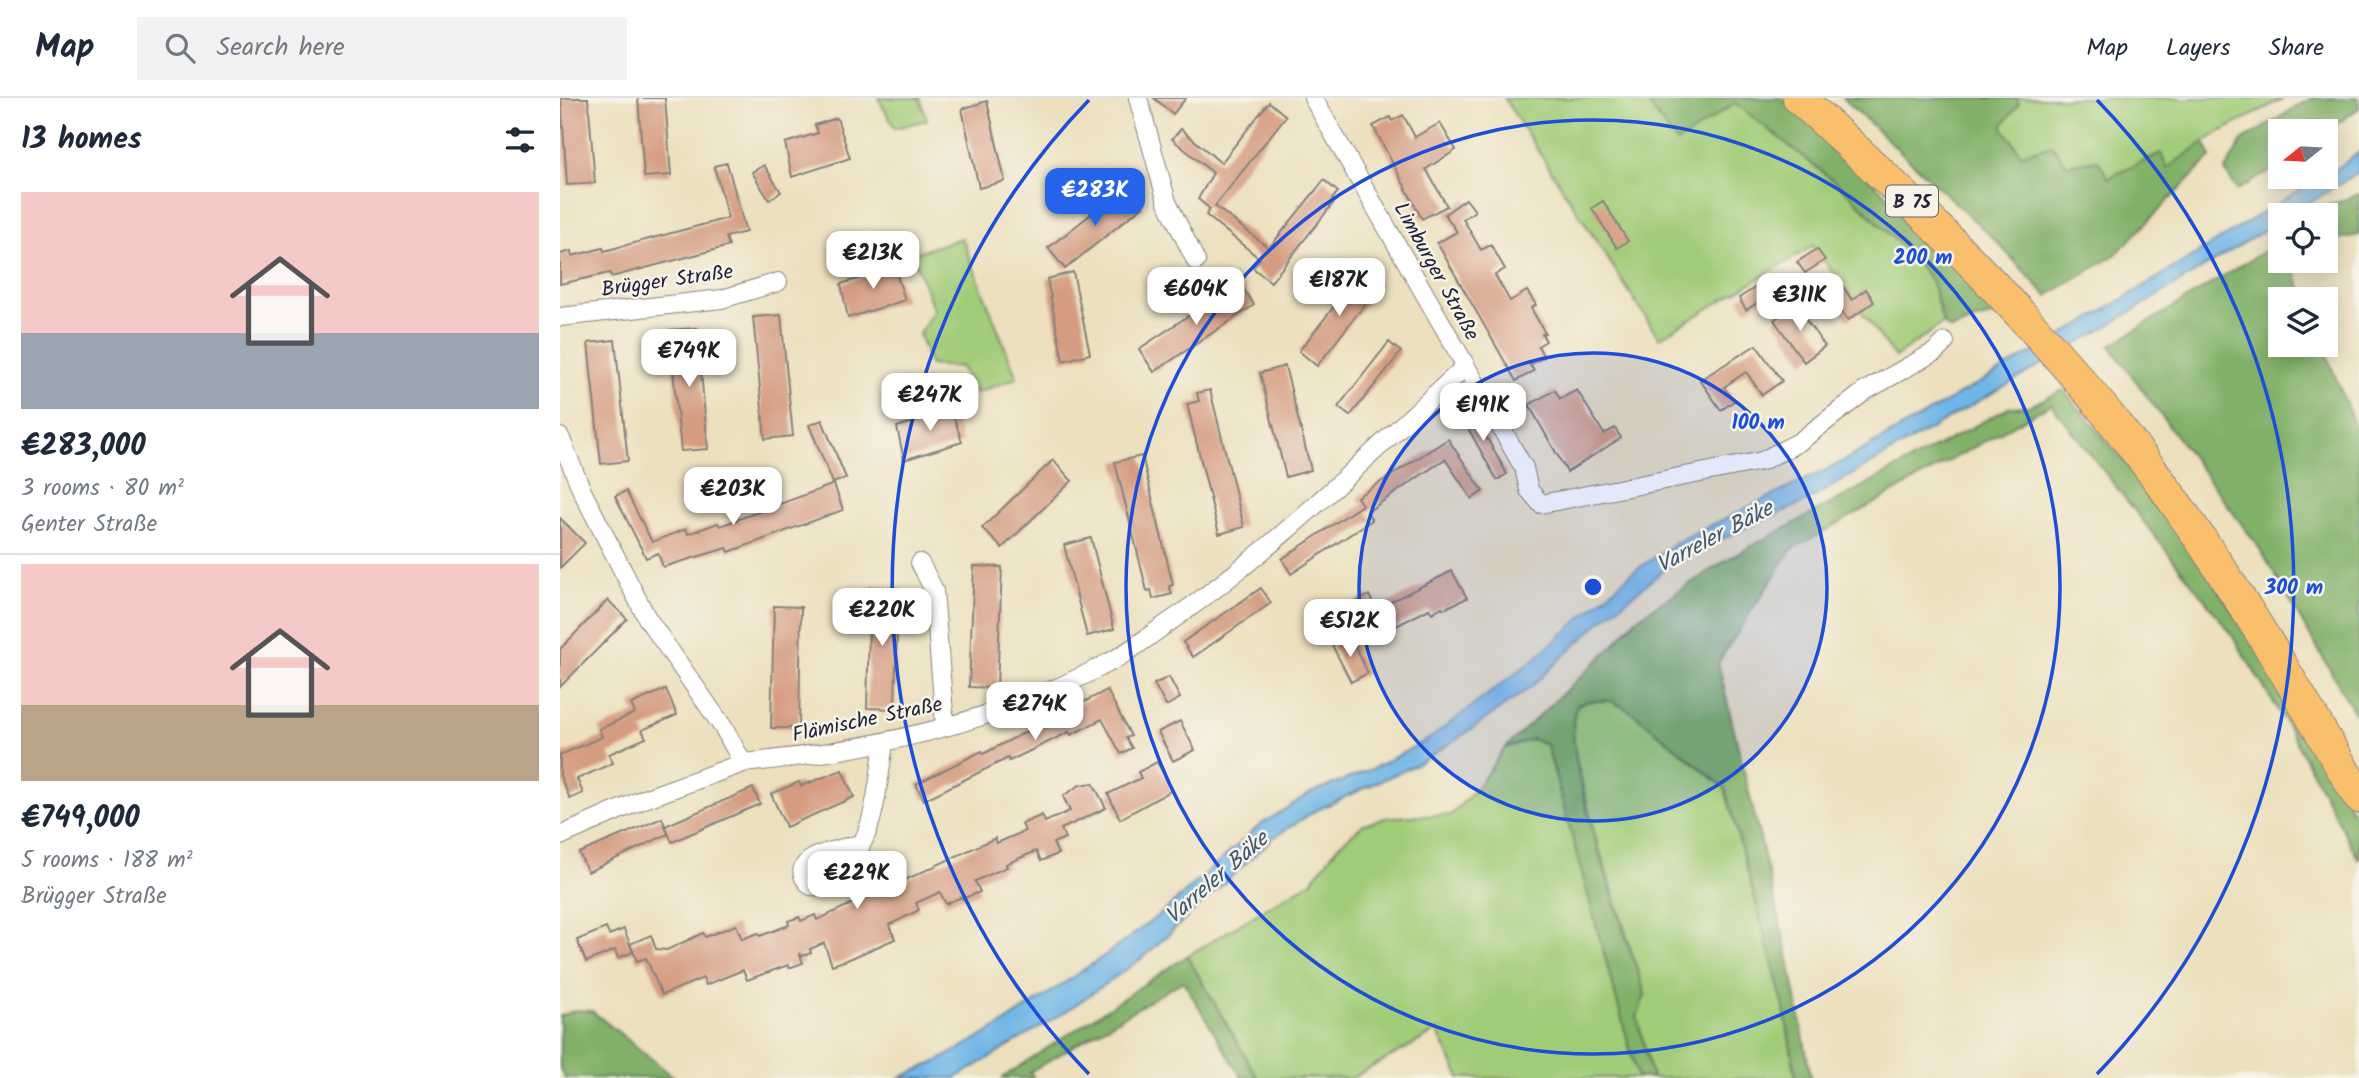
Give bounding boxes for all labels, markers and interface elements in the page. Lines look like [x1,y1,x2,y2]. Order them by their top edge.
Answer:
search box [137,17,627,80]
text: Map [35,22,95,75]
text: Search here [217,27,345,69]
icon: search [161,29,199,67]
text: Map [2086,29,2128,68]
text: Layers [2166,29,2230,68]
text: Share [2268,29,2324,68]
text: 13 homes [21,116,142,164]
north arrow [2268,119,2338,189]
map controls [2268,119,2338,357]
icon: filters [501,121,539,159]
pin: €283K [1046,169,1144,228]
text: €283K [1061,173,1129,209]
road number: B 75 [1886,186,1938,216]
street label: Limburger Straße [1384,196,1488,347]
button: locate [2268,203,2338,273]
pin: €213K [824,232,922,291]
text: €213K [842,236,904,272]
icon: home [217,238,343,364]
text: 200 m [1893,242,1953,275]
street label: Brügger Straße [599,256,736,307]
pin: €187K [1290,258,1388,318]
text: €187K [1309,263,1369,299]
pin: €604K [1147,268,1245,327]
text: €604K [1163,272,1229,308]
pin: €311K [1751,274,1849,333]
text: €311K [1773,278,1827,314]
button: layers [2268,287,2338,357]
pin: €749K [640,330,738,389]
text: €749K [657,334,721,370]
pin: €247K [881,374,979,433]
text: €247K [897,378,963,414]
pin: €191K [1434,384,1532,443]
text: €191K [1456,388,1510,424]
text: 100 m [1731,407,1785,440]
text: €283,000 [21,423,146,471]
pin: €203K [684,468,782,527]
text: 3 rooms · 80 m² [21,471,184,507]
text: €203K [700,472,766,508]
water label: Varreler Bäke [1650,491,1782,584]
text: Genter Straße [21,507,157,543]
text: 300 m [2264,572,2323,605]
centre of rings [1581,575,1605,599]
pin: €220K [833,588,931,648]
text: €220K [848,593,916,629]
pin: €512K [1301,600,1399,659]
text: €512K [1320,604,1380,640]
icon: home [217,610,343,736]
pin: €274K [986,682,1084,742]
text: €274K [1002,687,1068,723]
street label: Flämische Straße [789,688,946,753]
text: €749,000 [21,795,140,843]
water label: Varreler Bäke [1157,821,1279,934]
text: 5 rooms · 188 m² [21,843,193,879]
pin: €229K [808,852,906,911]
text: €229K [824,856,890,892]
text: Brügger Straße [21,879,167,915]

